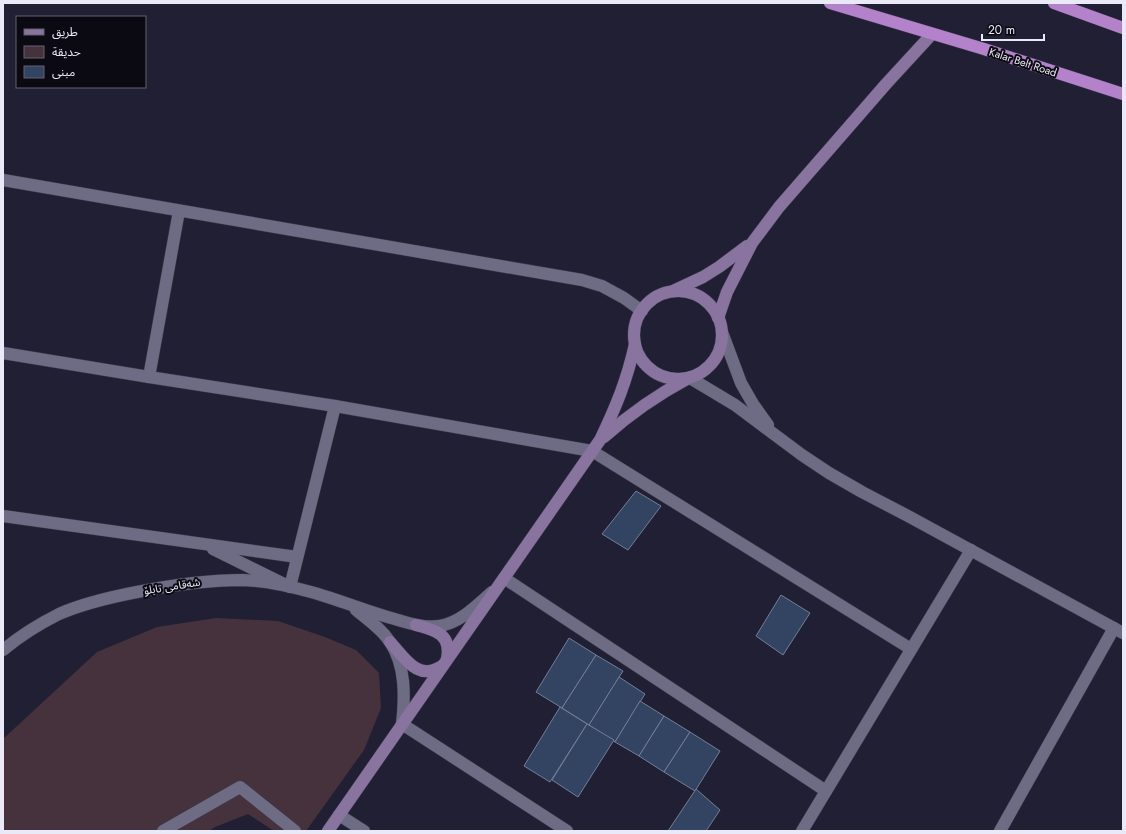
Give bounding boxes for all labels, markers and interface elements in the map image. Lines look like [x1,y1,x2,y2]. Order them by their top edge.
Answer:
legend [16,16,146,88]
scale bar [982,16,1044,42]
text: 20 m [988,21,1015,39]
text: طريق [52,23,78,41]
text: حديقة [52,43,81,61]
street label: Kalar Belt Road [987,44,1059,80]
text: مبنى [52,63,75,81]
street label: شەقامی تابلۆ [142,574,202,598]

